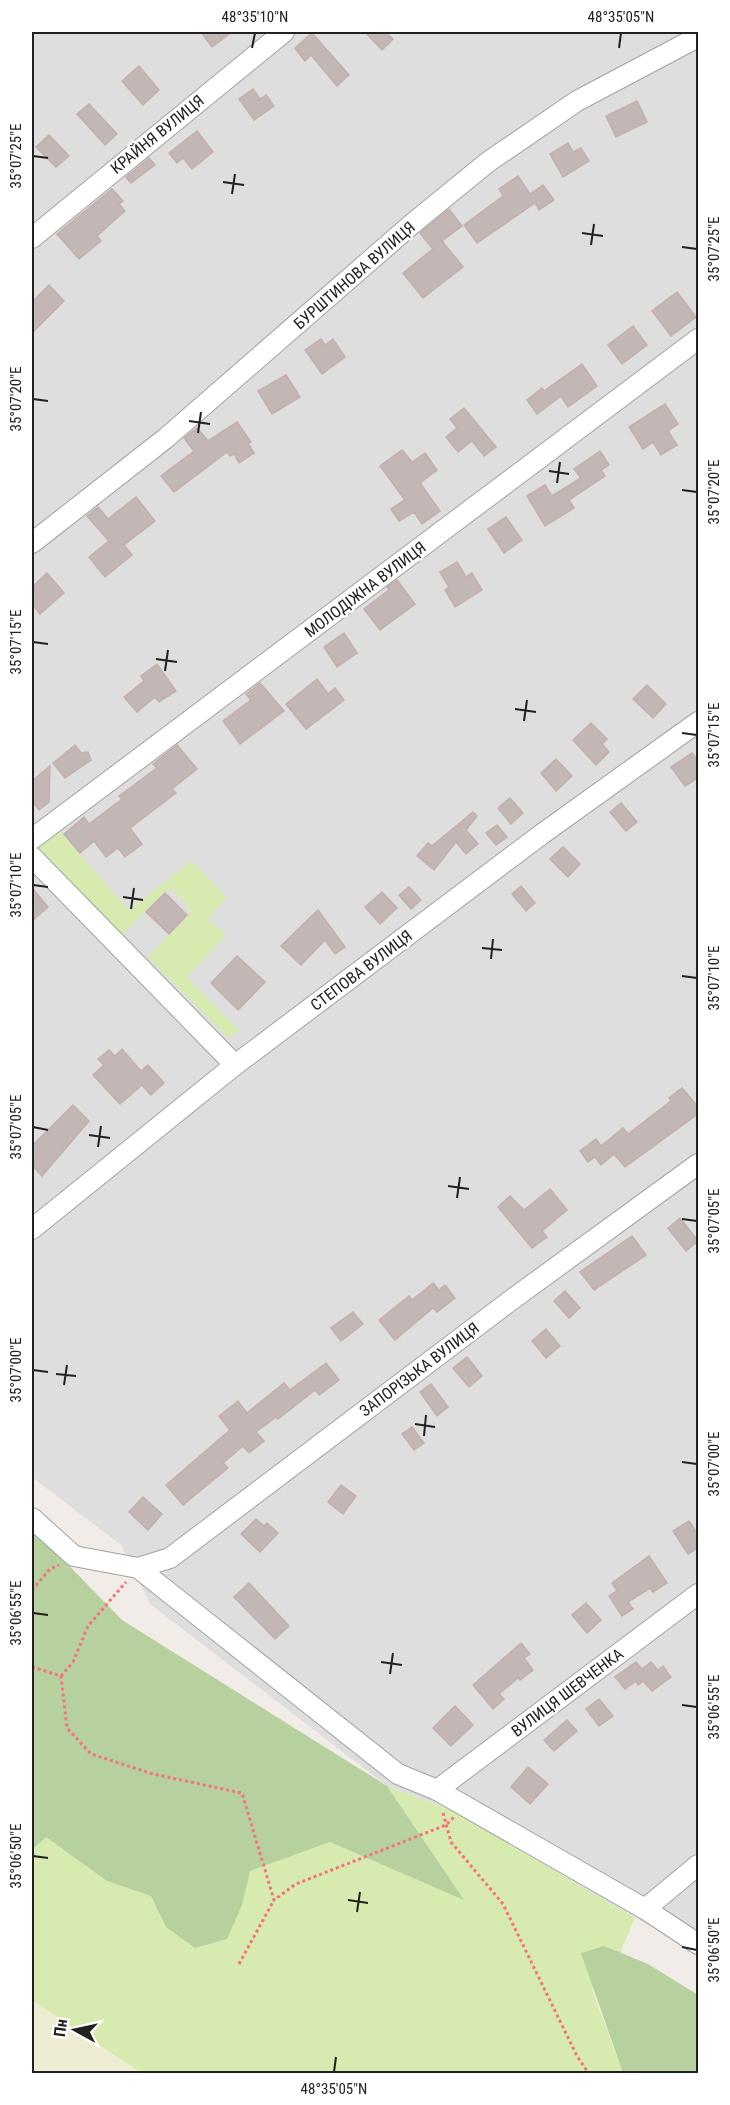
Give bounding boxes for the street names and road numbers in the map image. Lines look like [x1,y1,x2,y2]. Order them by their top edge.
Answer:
street label: КРАЙНЯ ВУЛИЦЯ [107,91,208,178]
street label: БУРШТИНОВА ВУЛИЦЯ [290,218,419,333]
street label: МОЛОДІЖНА ВУЛИЦЯ [301,538,430,641]
street label: СТЕПОВА ВУЛИЦЯ [307,926,416,1015]
street label: ЗАПОРІЗЬКА ВУЛИЦЯ [356,1318,483,1421]
street label: ВУЛИЦЯ ШЕВЧЕНКА [508,1644,627,1741]

